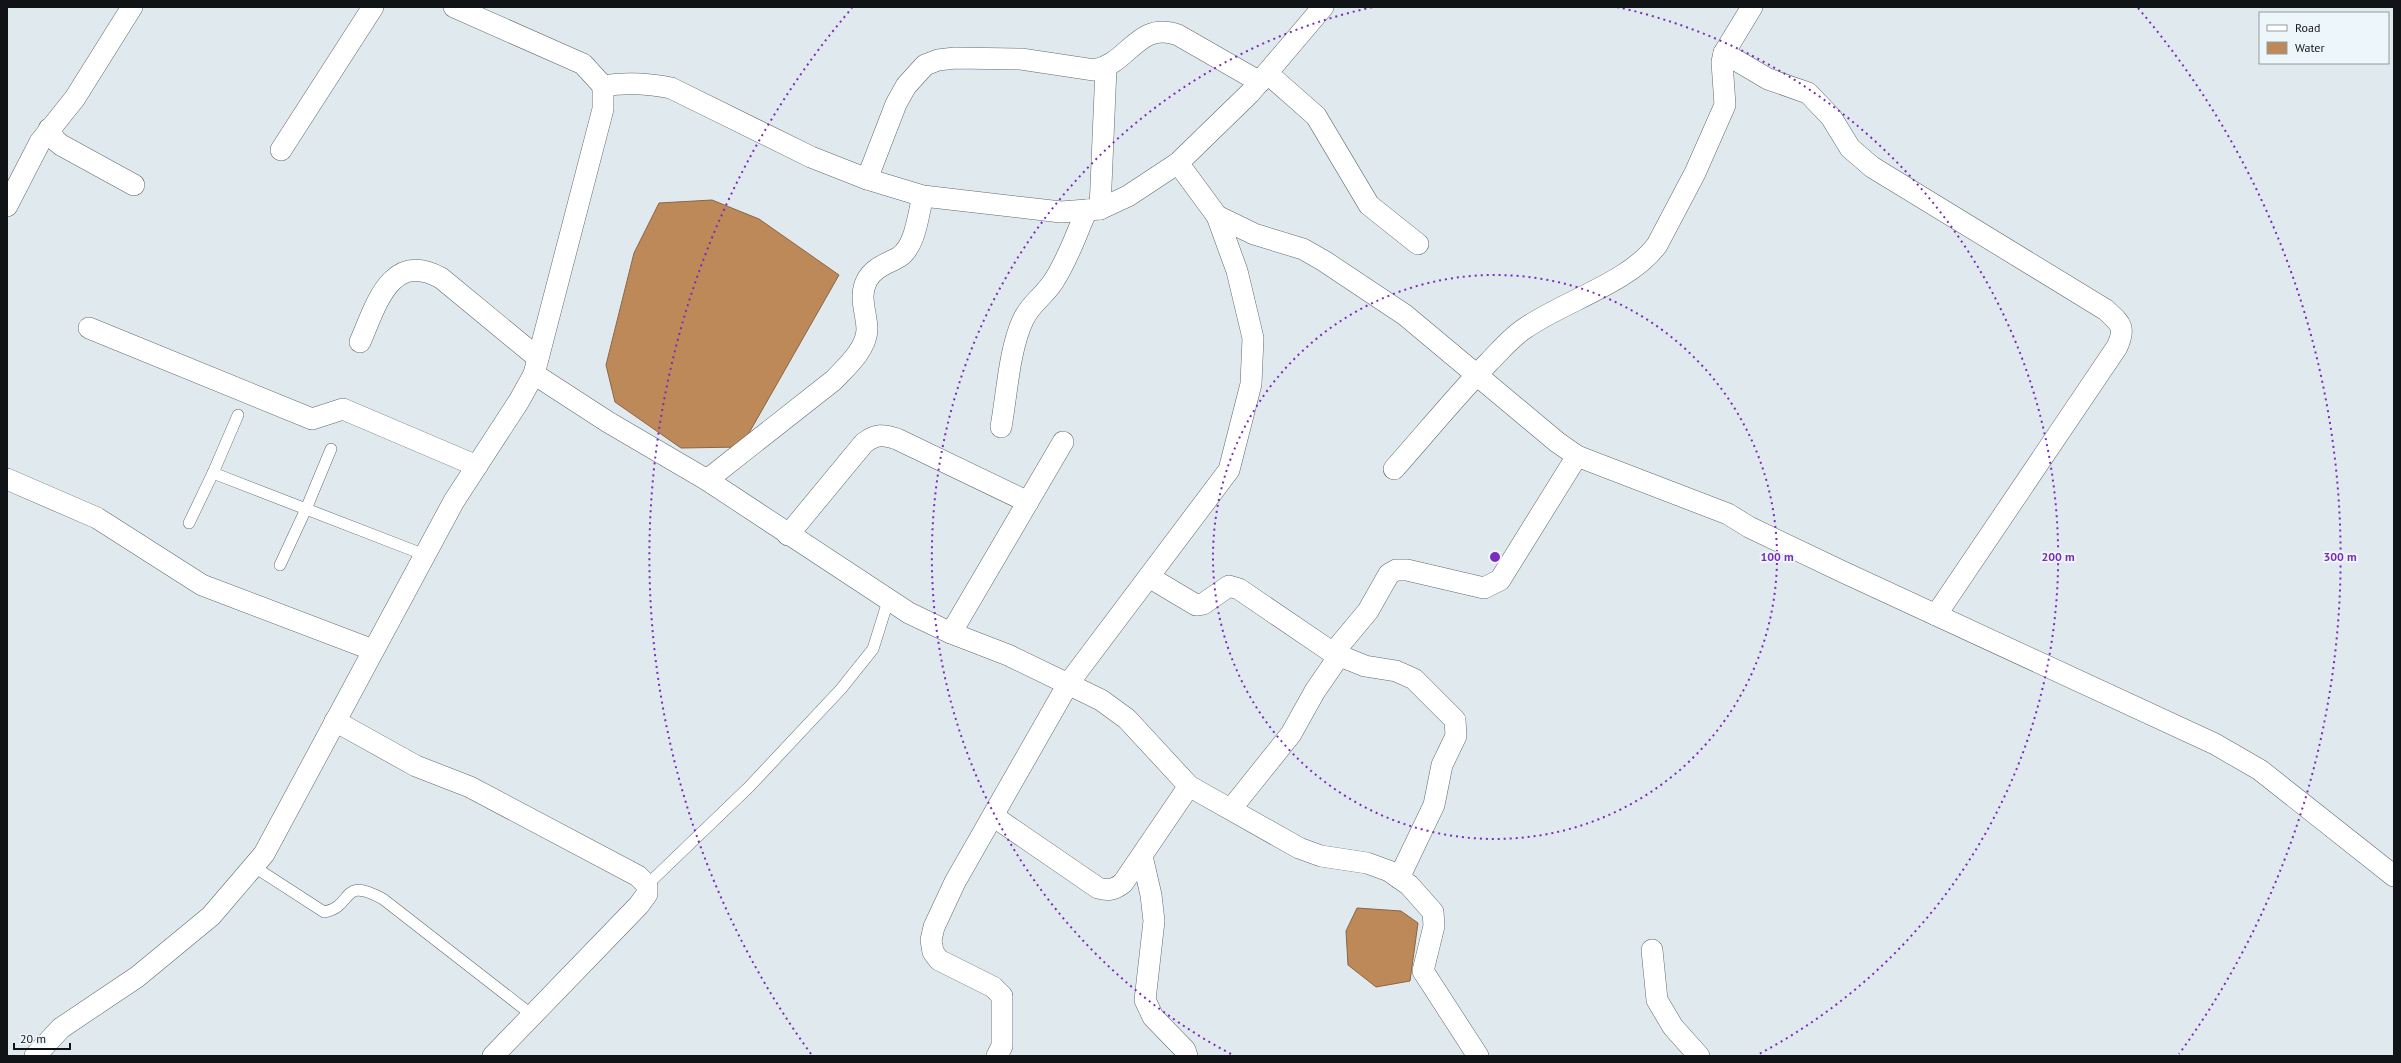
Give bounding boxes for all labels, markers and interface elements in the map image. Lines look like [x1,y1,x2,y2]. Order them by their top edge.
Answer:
legend [2259,12,2389,64]
text: Road [2295,20,2320,35]
text: Water [2295,40,2325,55]
text: 100 m [1760,549,1794,564]
text: 200 m [2041,549,2075,564]
text: 300 m [2323,549,2357,564]
centre of rings [1488,550,1502,564]
scale bar [14,1025,70,1051]
text: 20 m [20,1031,46,1046]

